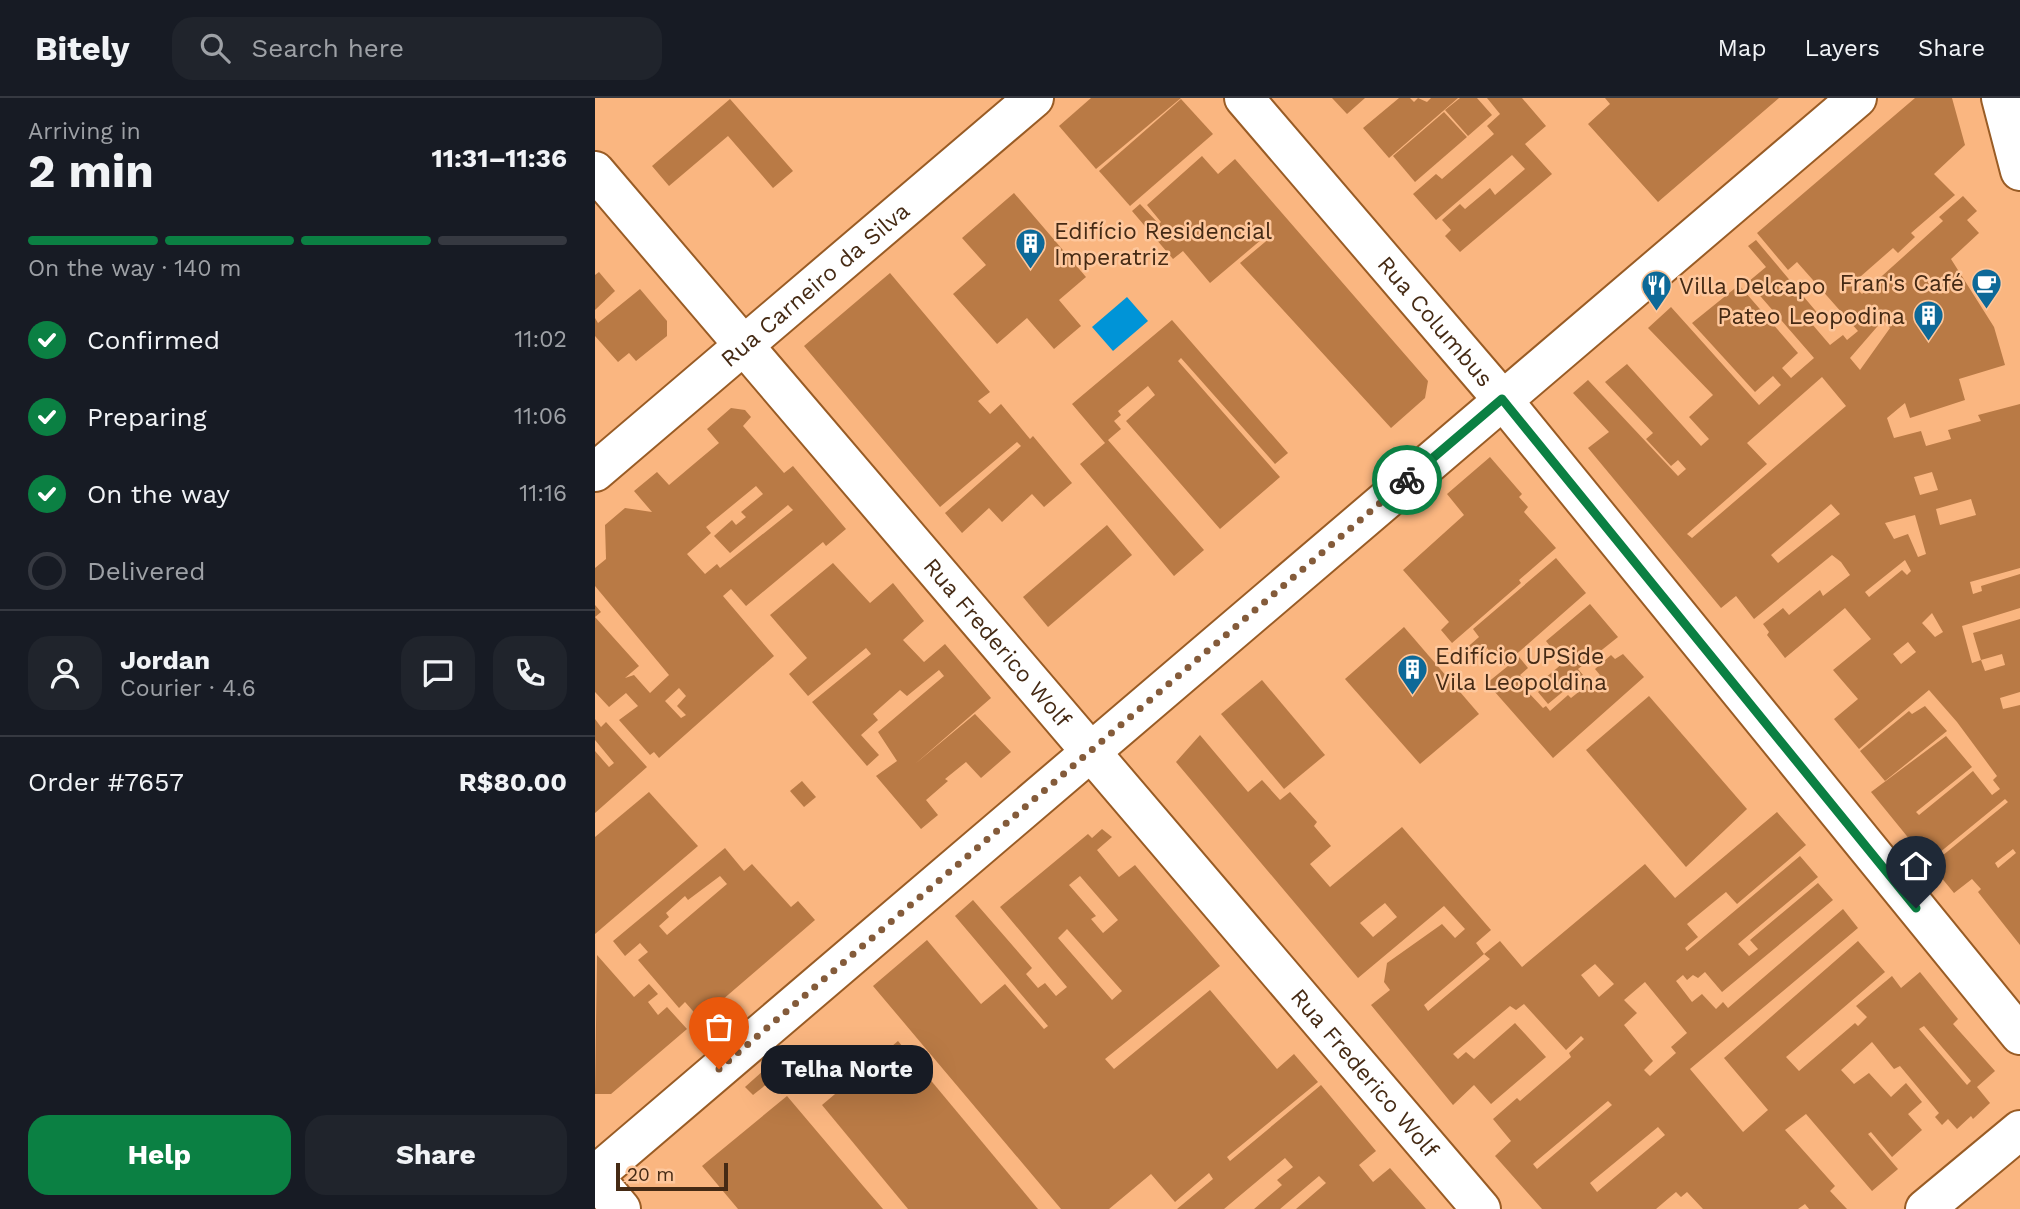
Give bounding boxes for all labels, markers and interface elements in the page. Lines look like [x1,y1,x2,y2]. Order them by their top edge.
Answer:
search box [172,17,662,80]
text: Bitely [35,29,130,68]
icon: search [196,29,234,67]
text: Search here [252,33,404,63]
text: Map [1718,34,1766,62]
text: Layers [1804,34,1880,62]
text: Share [1918,34,1985,62]
text: Arriving in [28,118,141,145]
text: 11:31–11:36 [431,143,567,173]
text: 2 min [28,144,154,198]
street label: Rua Carneiro da Silva [716,197,915,373]
place label: Edifício Residencial Imperatriz [1054,218,1272,271]
building icon: Edifício Residencial Imperatriz [1014,227,1048,271]
street label: Rua Columbus [1372,251,1498,392]
text: On the way · 140 m [28,255,241,282]
cafe icon: Fran's Café [1970,266,2004,310]
restaurant icon: Villa Delcapo [1639,269,1673,313]
place label: Fran's Café [1839,270,1964,297]
place label: Villa Delcapo [1679,273,1825,300]
building icon: Pateo Leopodina [1911,299,1945,343]
place label: Pateo Leopodina [1717,303,1905,330]
icon: check [28,321,66,359]
text: Confirmed [87,325,220,355]
text: 11:02 [515,326,567,353]
icon: check [28,398,66,436]
text: Preparing [87,402,207,432]
text: 11:06 [514,403,567,430]
courier [1372,445,1442,515]
icon: bike [1388,461,1426,499]
icon: check [28,475,66,513]
text: On the way [87,479,230,509]
text: 11:16 [519,480,567,507]
street label: Rua Frederico Wolf [918,553,1077,733]
text: Delivered [87,556,206,586]
button: person [28,636,102,710]
button: chat [401,636,475,710]
button: phone [493,636,567,710]
place label: Edifício UPSide Vila Leopoldina [1435,643,1607,696]
text: Jordan [120,645,210,675]
building icon: Edifício UPSide Vila Leopoldina [1395,652,1429,696]
text: Courier · 4.6 [120,675,256,702]
text: Order #7657 [28,767,184,797]
text: R$80.00 [459,767,567,797]
pin [1886,836,1946,908]
icon: home [1897,847,1935,885]
street label: Rua Frederico Wolf [1285,983,1444,1163]
pin [689,997,749,1069]
icon: bag [700,1008,738,1046]
callout: Telha Norte [761,1044,933,1094]
text: Telha Norte [781,1056,913,1083]
button: Help [28,1115,291,1195]
button: Share [305,1115,567,1195]
scale bar [616,1160,728,1192]
text: 20 m [627,1163,674,1186]

